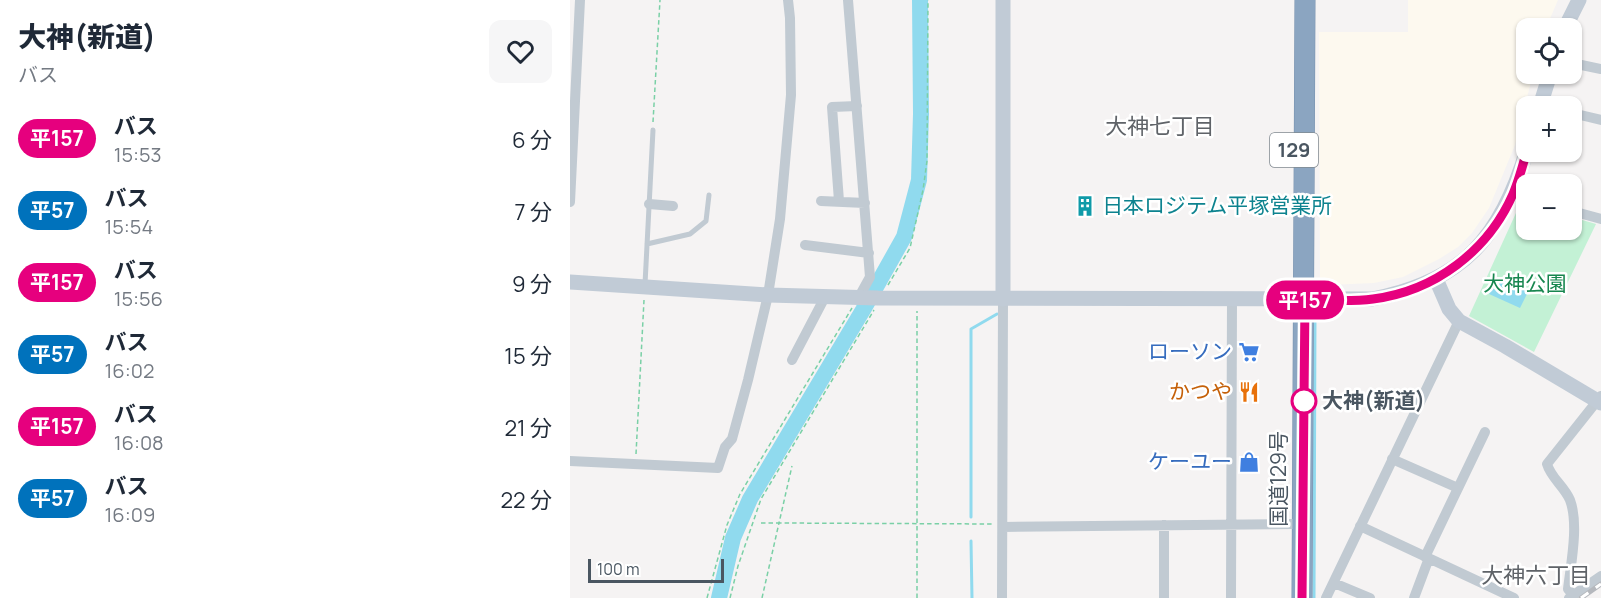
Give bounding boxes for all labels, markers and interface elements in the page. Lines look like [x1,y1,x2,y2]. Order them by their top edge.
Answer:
text: 大神(新道) [18,17,156,55]
map controls [1516,18,1582,240]
button: locate [1516,18,1582,84]
button: heart [489,20,552,83]
text: バス [18,61,58,88]
button: + [1516,96,1582,162]
text: バス [114,111,158,141]
district label: 大神七丁目 [1105,111,1215,141]
text: 平157 [30,124,84,152]
text: 6 分 [512,125,552,155]
road number: 129 [1270,133,1318,167]
text: 15:53 [114,141,162,168]
button: − [1516,174,1582,240]
text: バス [105,183,149,213]
place label: 日本ロジテム平塚営業所 [1102,191,1332,219]
building icon: 日本ロジテム平塚営業所 [1073,194,1097,218]
text: 平57 [30,196,75,224]
text: 7 分 [515,197,552,227]
text: 15:54 [105,213,153,240]
text: バス [114,255,158,285]
text: 平157 [30,268,84,296]
text: 9 分 [512,269,552,299]
park label: 大神公園 [1483,269,1567,297]
line badge: 平157 [1263,280,1347,320]
text: 15:56 [114,285,163,312]
text: 平157 [1278,286,1332,314]
text: バス [105,327,149,357]
place label: ローソン [1148,337,1232,365]
text: 平57 [30,340,75,368]
supermarket icon: ローソン [1237,340,1261,364]
text: 15 分 [504,341,552,371]
text: 16:02 [105,357,154,384]
place label: かつや [1169,377,1232,405]
restaurant icon: かつや [1237,380,1261,404]
place label: 大神(新道) [1322,386,1425,414]
marker: 大神(新道) [1291,388,1317,414]
text: バス [114,399,158,429]
text: 平157 [30,412,84,440]
text: 21 分 [504,413,552,443]
text: 16:08 [114,429,164,456]
street label: 国道129号 [1264,431,1292,527]
place label: ケーユー [1148,447,1232,475]
shop icon: ケーユー [1237,450,1261,474]
text: バス [105,471,149,501]
text: 平57 [30,484,75,512]
text: 22 分 [501,485,552,515]
text: 16:09 [105,501,155,528]
scale bar [588,556,724,584]
text: 100 m [597,558,640,580]
district label: 大神六丁目 [1481,560,1591,590]

